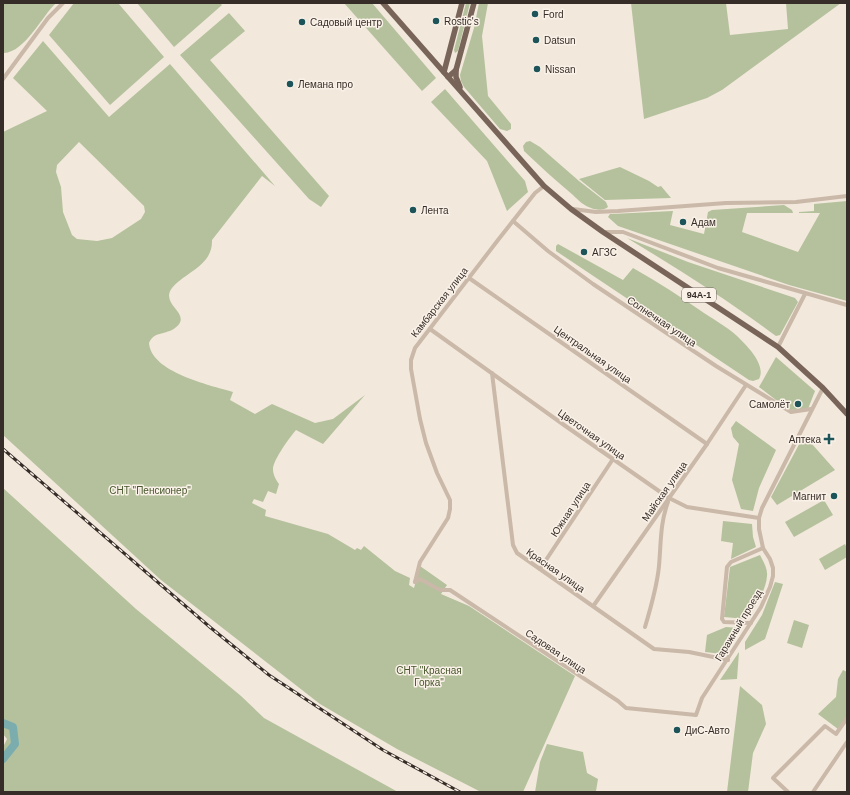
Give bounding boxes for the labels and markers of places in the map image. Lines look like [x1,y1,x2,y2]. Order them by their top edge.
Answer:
marker: Ford [530,9,540,19]
place label: Ford [543,9,564,20]
marker: Rostic's [431,16,441,26]
place label: Rostic's [444,16,479,27]
marker: Садовый центр [297,17,307,27]
place label: Садовый центр [310,17,382,28]
marker: Datsun [531,35,541,45]
place label: Datsun [544,35,576,46]
marker: Nissan [532,64,542,74]
place label: Nissan [545,64,576,75]
marker: Лемана про [285,79,295,89]
place label: Лемана про [298,79,353,90]
marker: Лента [408,205,418,215]
place label: Лента [421,205,449,216]
marker: Адам [678,217,688,227]
place label: Адам [691,217,716,228]
marker: АГЗС [579,247,589,257]
place label: АГЗС [592,247,617,258]
place label: Самолёт [749,399,790,410]
marker: Самолёт [793,399,803,409]
place label: Аптека [789,434,821,445]
marker: Аптека [824,434,834,444]
place label: Магнит [793,491,826,502]
marker: Магнит [829,491,839,501]
marker: ДиС-Авто [672,725,682,735]
place label: ДиС-Авто [685,725,730,736]

